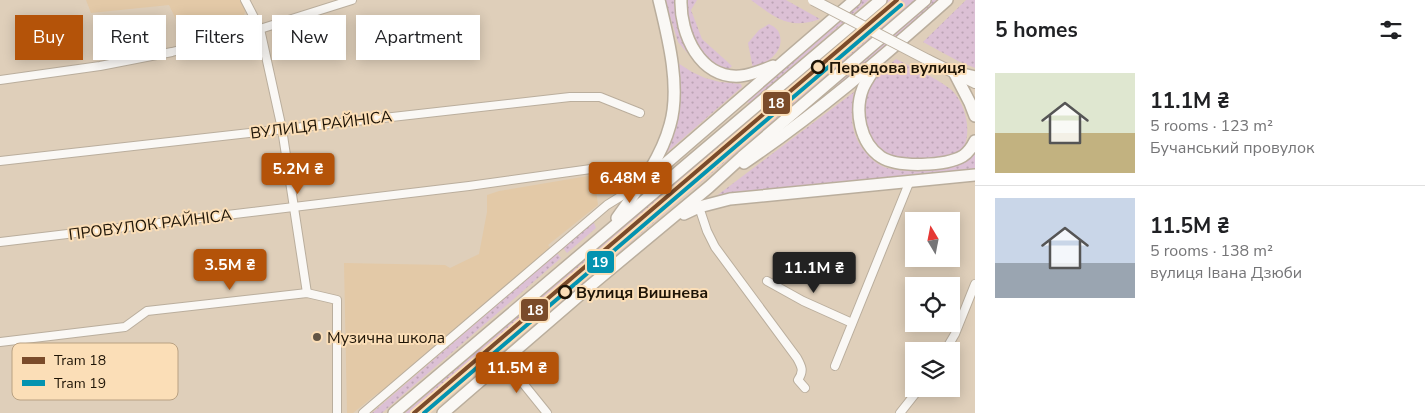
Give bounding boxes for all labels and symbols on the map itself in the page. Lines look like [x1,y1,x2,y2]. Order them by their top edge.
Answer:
place label: Передова вулиця [829,57,966,79]
marker: Передова вулиця [811,60,825,74]
line badge: 18 [762,91,791,115]
text: 18 [768,94,784,113]
street label: ВУЛИЦЯ РАЙНІСА [249,105,394,145]
pin: 5.2M ₴ [257,152,339,195]
pin: 6.48M ₴ [584,162,676,204]
street label: ПРОВУЛОК РАЙНІСА [67,204,233,246]
north arrow [905,212,960,268]
pin: 3.5M ₴ [189,248,271,291]
line badge: 19 [586,250,615,274]
pin: 11.1M ₴ [768,252,860,294]
text: 19 [592,253,608,272]
place label: Вулиця Вишнева [576,282,708,304]
marker: Вулиця Вишнева [558,285,572,299]
line badge: 18 [520,298,549,322]
text: 18 [527,301,543,320]
place label: Музична школа [327,327,445,349]
marker: Музична школа [311,331,323,343]
legend [12,343,178,400]
text: Tram 18 [54,351,106,370]
pin: 11.5M ₴ [471,352,563,394]
text: Tram 19 [54,374,106,393]

